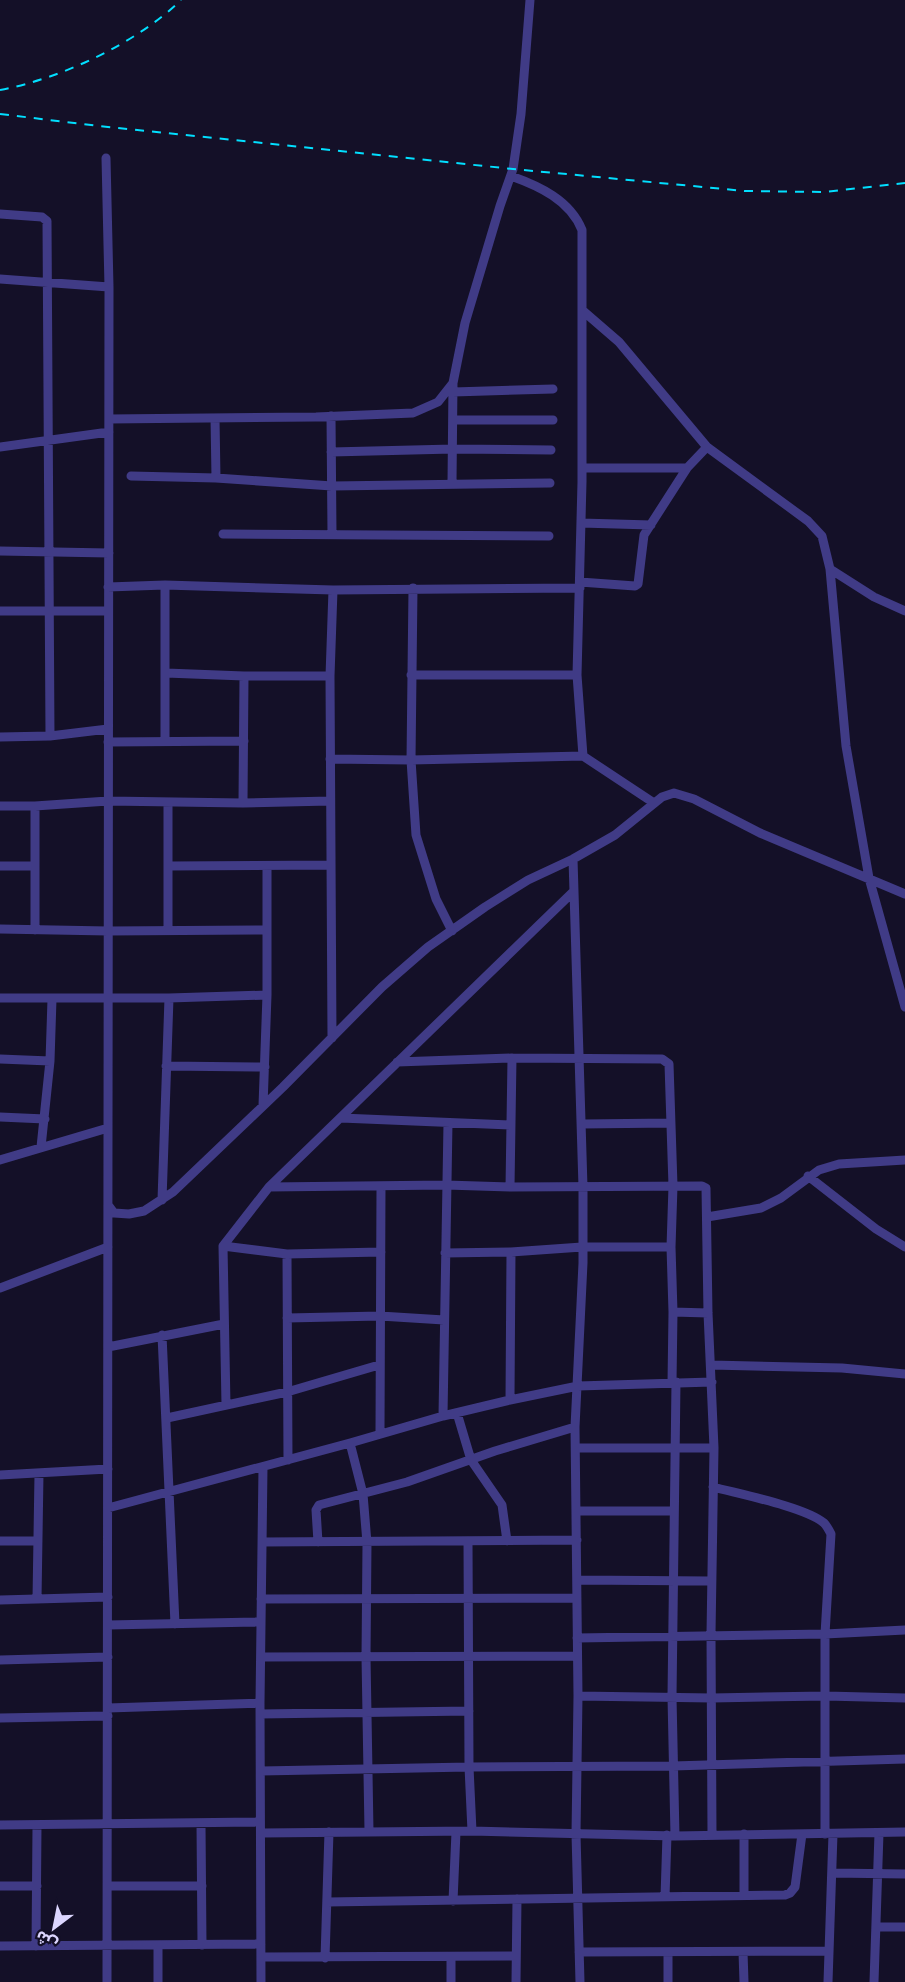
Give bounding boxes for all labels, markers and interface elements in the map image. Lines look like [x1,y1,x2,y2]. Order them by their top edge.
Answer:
north arrow [24,1898,84,1958]
text: ش [31,1926,61,1956]

